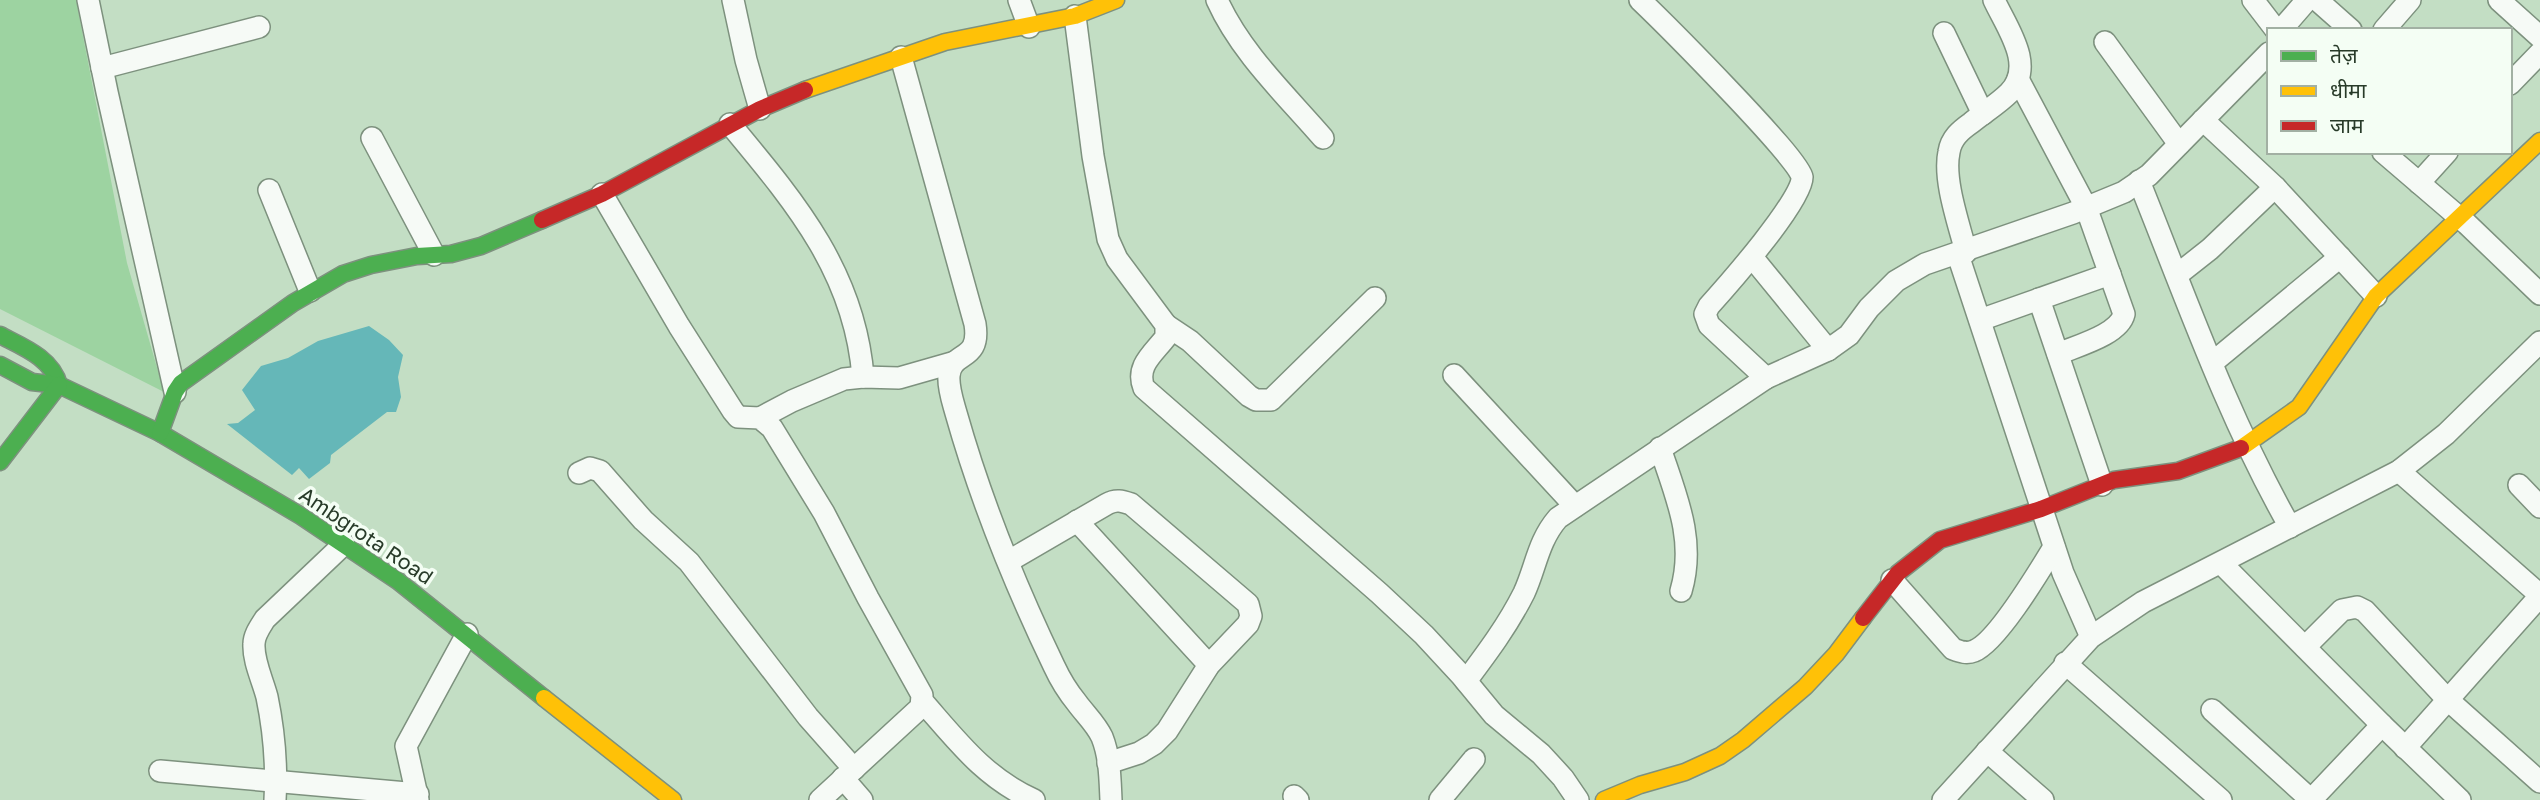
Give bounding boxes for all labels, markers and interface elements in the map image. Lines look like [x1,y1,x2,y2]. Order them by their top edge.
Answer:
legend [2267,28,2512,154]
text: तेज़ [2330,42,2358,68]
text: धीमा [2330,77,2367,103]
text: जाम [2330,112,2364,138]
street label: Ambgrota Road [295,481,439,590]

